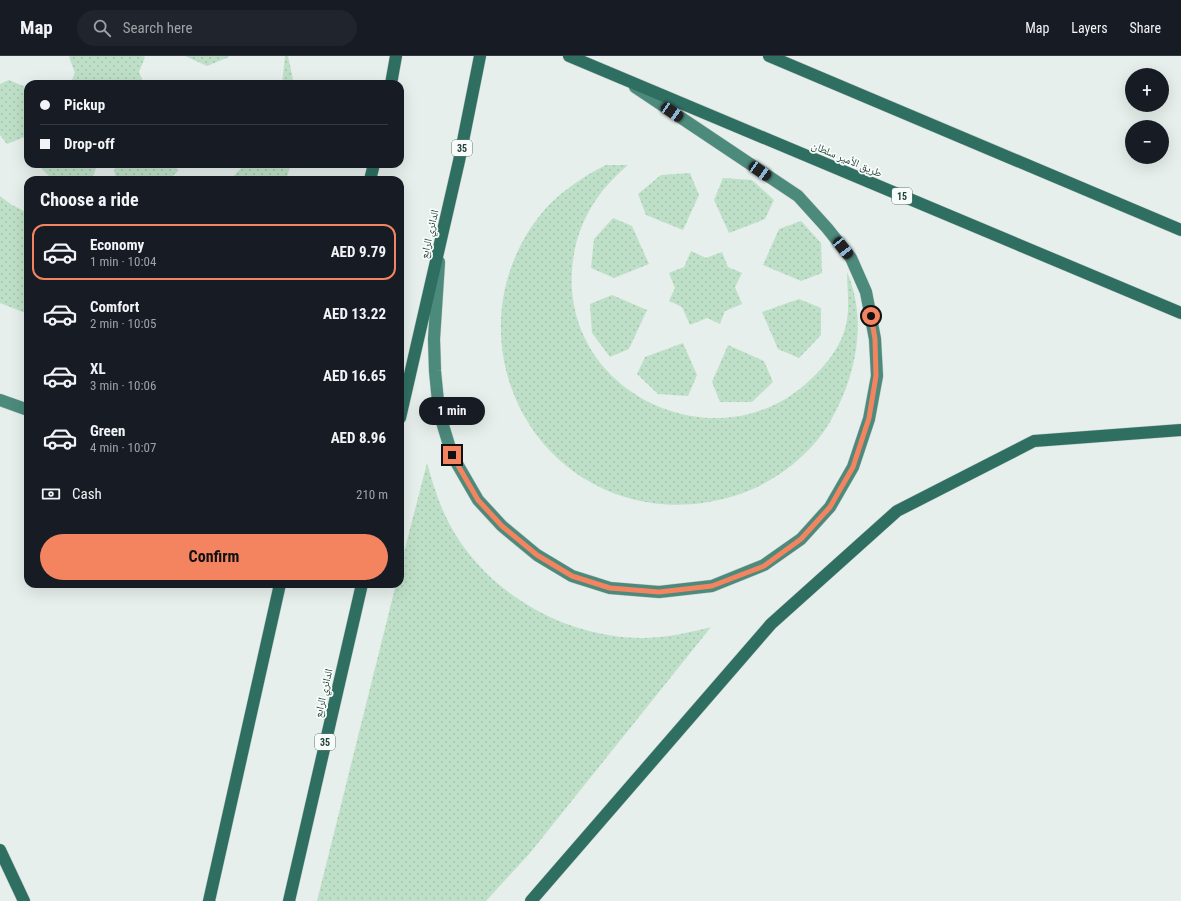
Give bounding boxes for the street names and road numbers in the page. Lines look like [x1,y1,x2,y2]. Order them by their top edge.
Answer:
street label: طريق الأمير سلطان [810,139,884,180]
road number: 35 [452,140,472,156]
road number: 15 [892,188,912,204]
street label: الدائري الرابع [418,208,443,260]
street label: الدائري الرابع [312,667,337,719]
road number: 35 [315,734,335,750]

